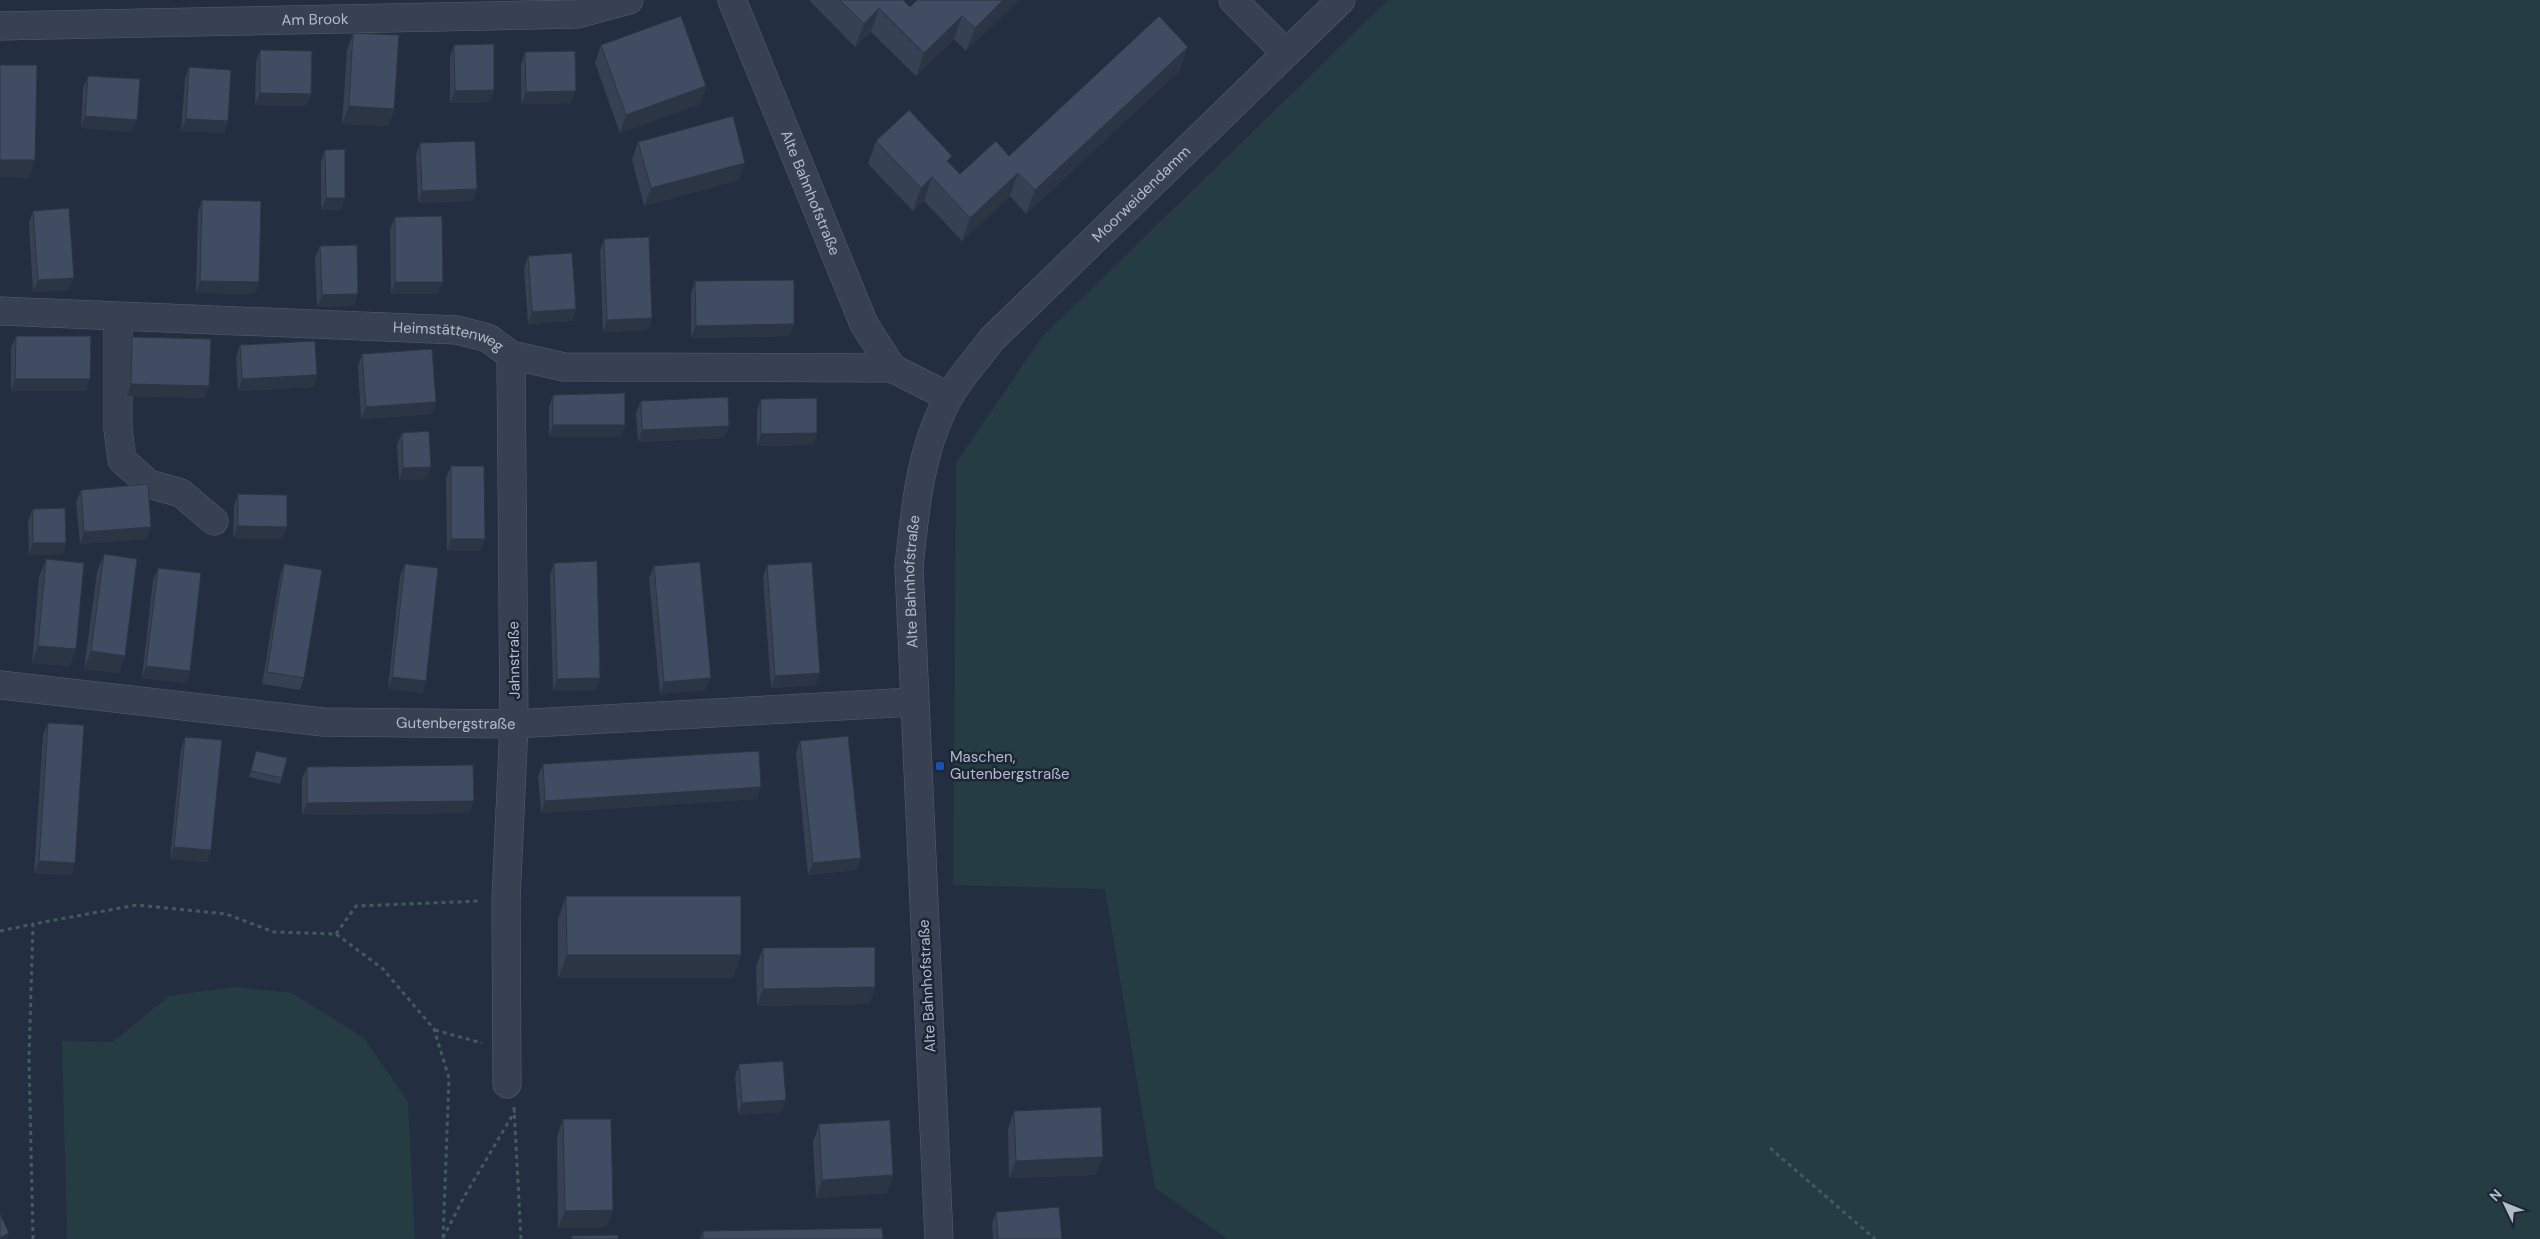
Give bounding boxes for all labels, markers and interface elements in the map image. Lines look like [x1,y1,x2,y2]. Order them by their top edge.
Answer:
street label: Am Brook [281,9,349,30]
street label: Alte Bahnhofstraße [776,127,845,258]
street label: Moorweidendamm [1088,141,1195,247]
street label: Heimstättenweg [392,317,508,356]
street label: Alte Bahnhofstraße [899,514,925,649]
street label: Jahnstraße [503,621,525,699]
street label: Gutenbergstraße [396,713,516,734]
place label: Maschen, Gutenbergstraße [950,747,1069,784]
marker: Maschen, Gutenbergstraße [934,760,946,772]
street label: Alte Bahnhofstraße [914,919,940,1053]
north arrow [2480,1179,2530,1229]
text: N [2485,1185,2506,1205]

